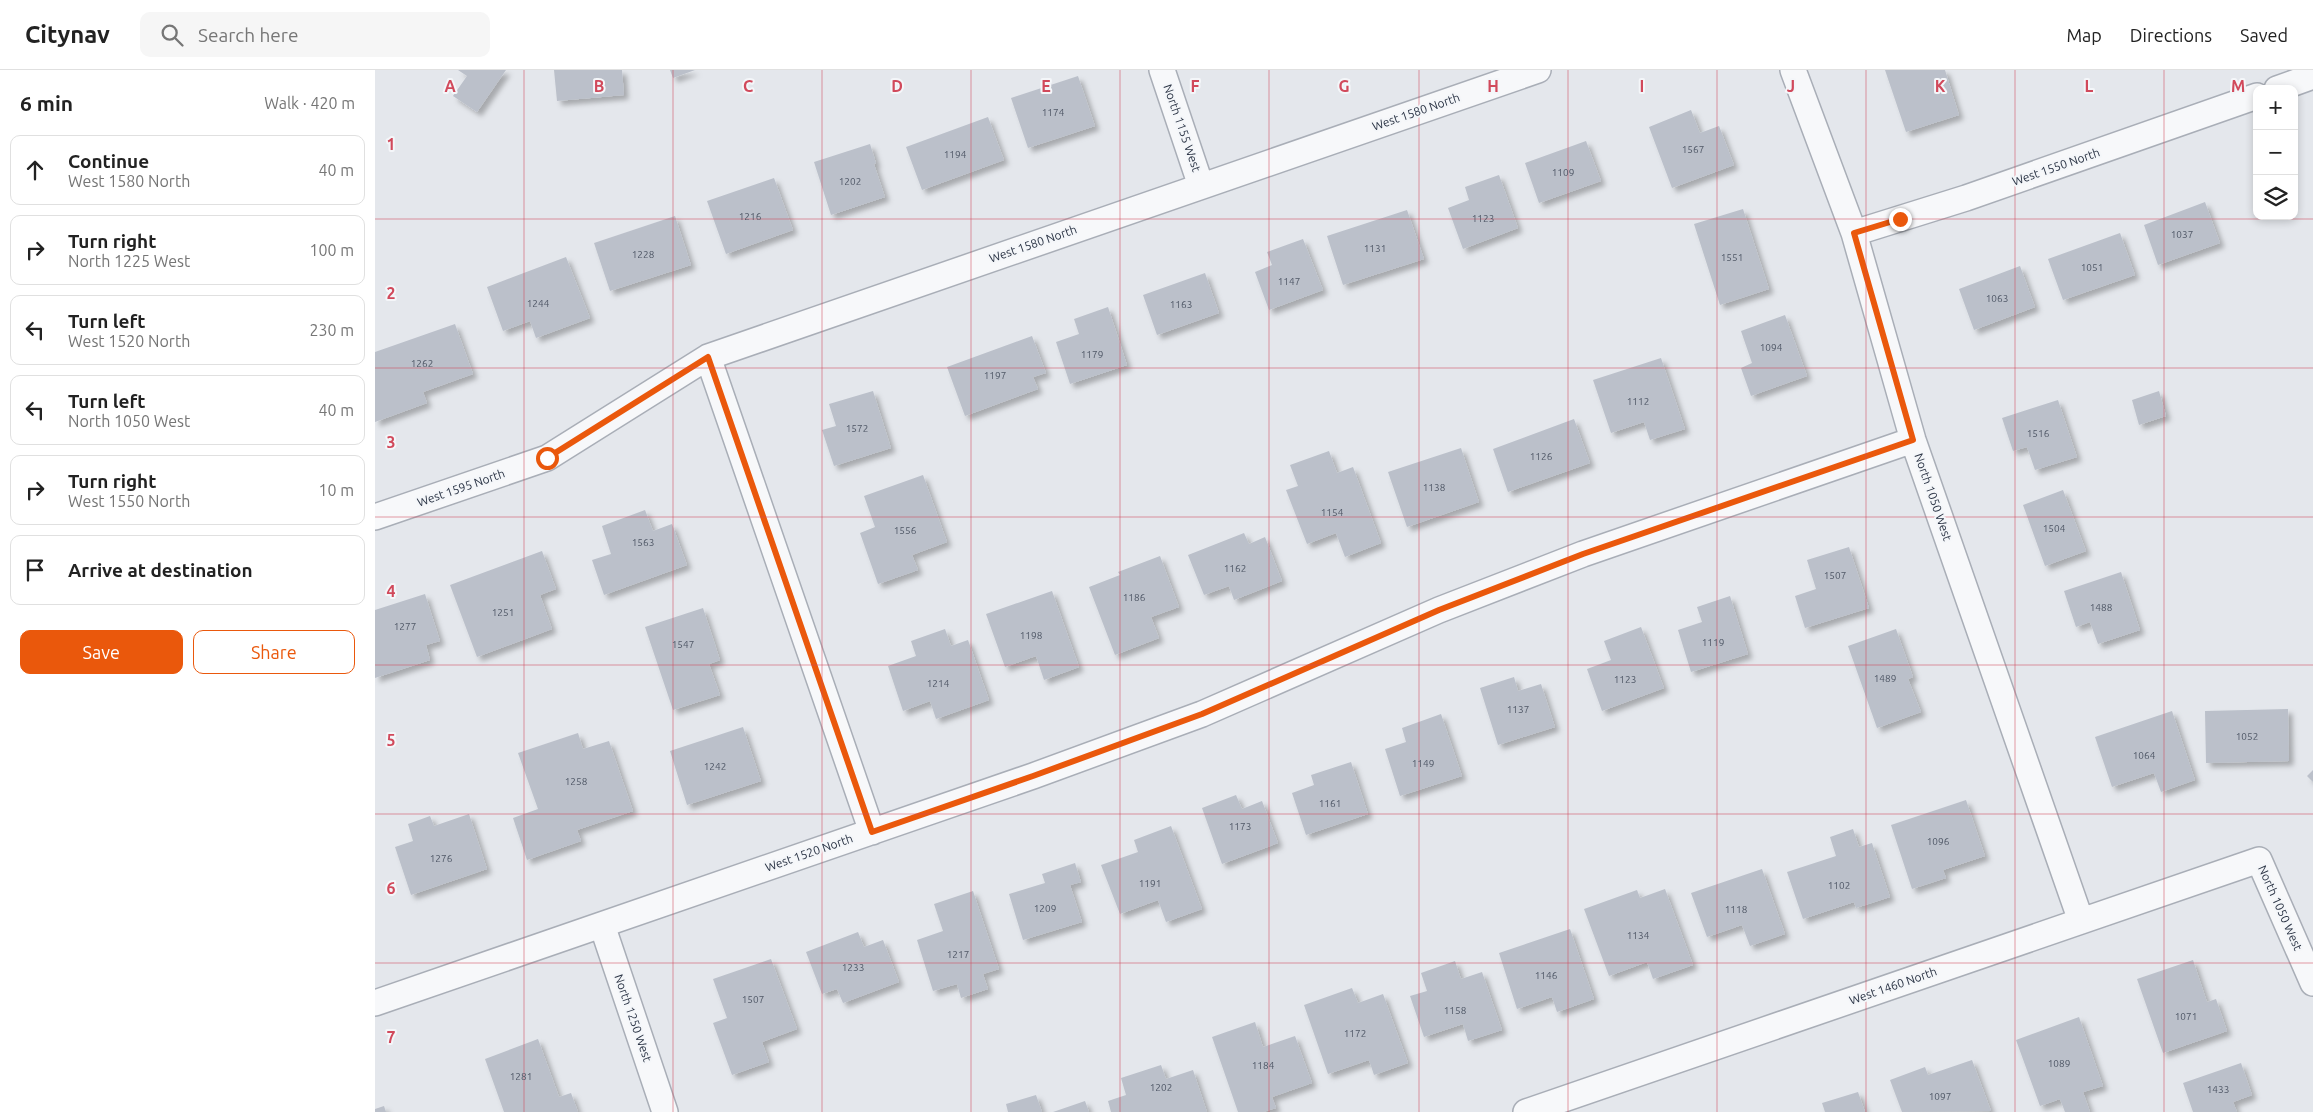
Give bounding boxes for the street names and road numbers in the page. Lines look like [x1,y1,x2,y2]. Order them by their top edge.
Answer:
street label: North 1155 West [1161,82,1204,174]
street label: West 1580 North [1370,90,1461,133]
street label: West 1550 North [2010,145,2101,188]
street label: West 1580 North [987,222,1078,265]
street label: North 1050 West [1912,451,1955,543]
street label: West 1595 North [415,466,506,509]
street label: West 1520 North [763,831,854,874]
street label: North 1050 West [2256,863,2305,953]
street label: West 1460 North [1847,964,1938,1007]
street label: North 1250 West [612,972,655,1064]

